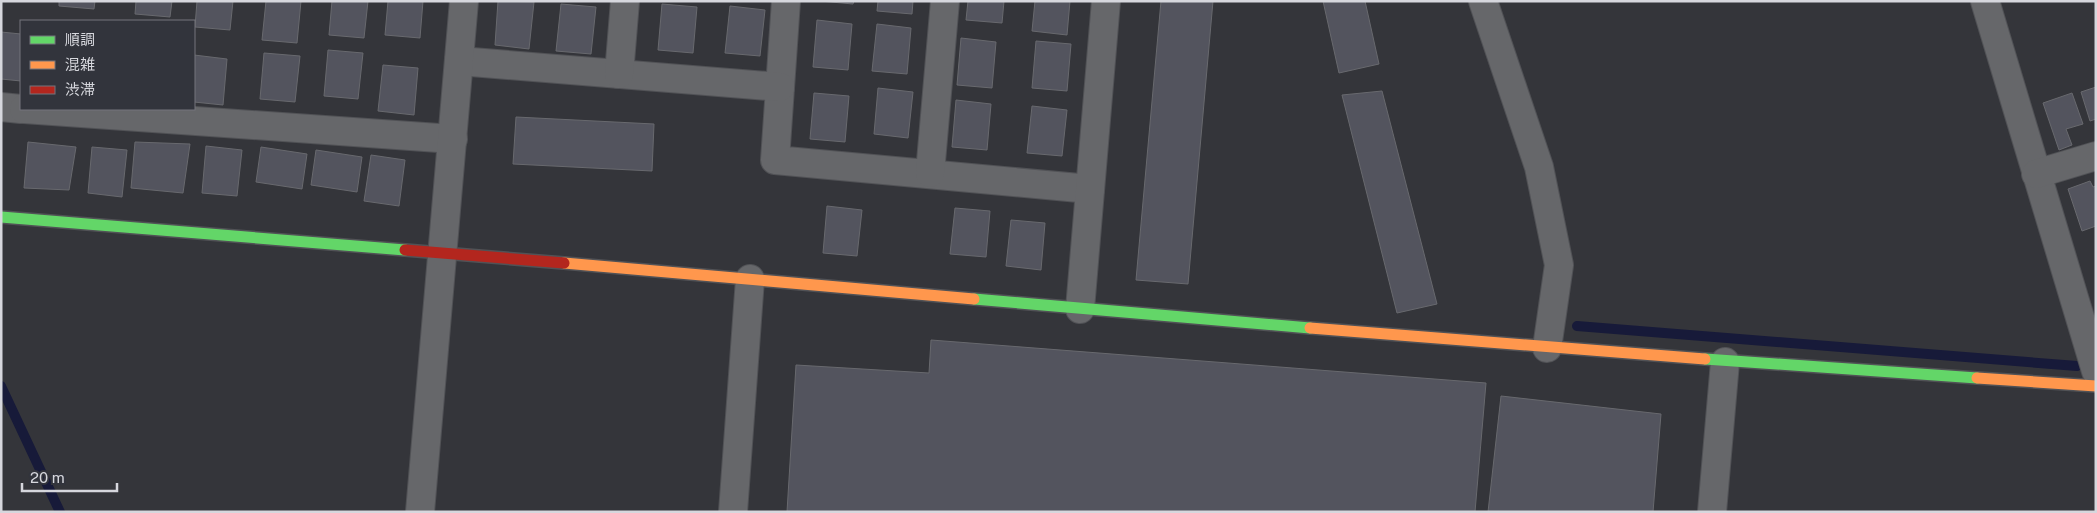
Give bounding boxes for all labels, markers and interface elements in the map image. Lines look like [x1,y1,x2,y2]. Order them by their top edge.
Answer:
legend [20,20,195,110]
text: 順調 [65,31,95,48]
text: 混雑 [65,56,95,73]
text: 渋滞 [65,81,95,98]
scale bar [22,460,118,492]
text: 20 m [30,469,65,486]

